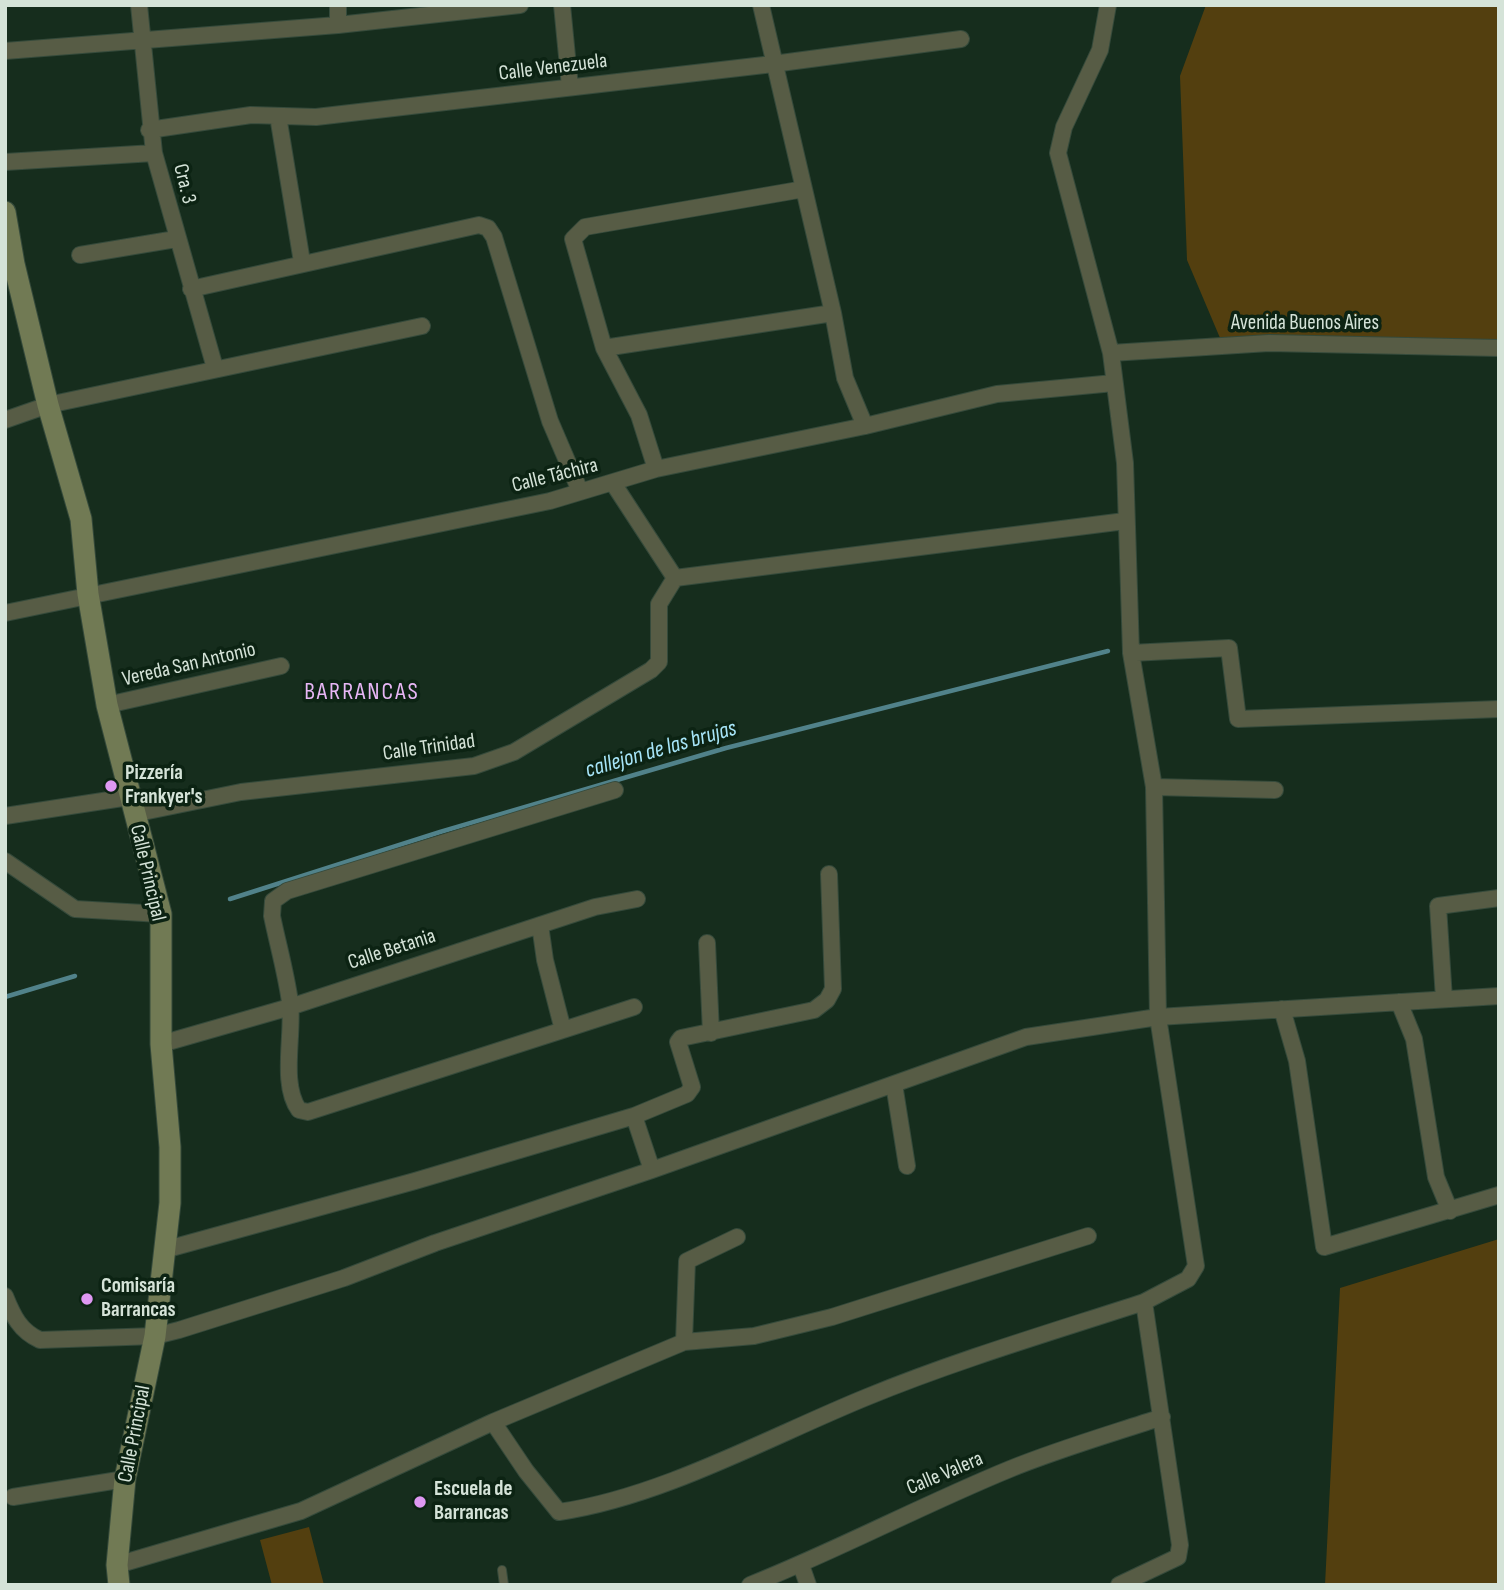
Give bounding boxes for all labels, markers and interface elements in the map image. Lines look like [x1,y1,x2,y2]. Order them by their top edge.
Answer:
street label: Calle Venezuela [497,49,609,87]
street label: Cra. 3 [167,162,201,206]
street label: Avenida Buenos Aires [1231,311,1379,337]
street label: Calle Táchira [509,453,601,499]
street label: Vereda San Antonio [120,637,258,693]
district label: BARRANCAS [305,679,419,707]
water label: callejon de las brujas [582,715,740,785]
street label: Calle Trinidad [381,729,477,767]
place label: Pizzería Frankyer's [125,761,203,811]
marker: Pizzería Frankyer's [103,778,119,794]
street label: Calle Principal [124,822,170,924]
street label: Calle Betania [345,924,439,976]
place label: Comisaría Barrancas [101,1274,176,1324]
marker: Comisaría Barrancas [79,1291,95,1307]
street label: Calle Principal [113,1383,157,1485]
street label: Calle Valera [903,1447,987,1501]
place label: Escuela de Barrancas [434,1477,512,1527]
marker: Escuela de Barrancas [412,1494,428,1510]

